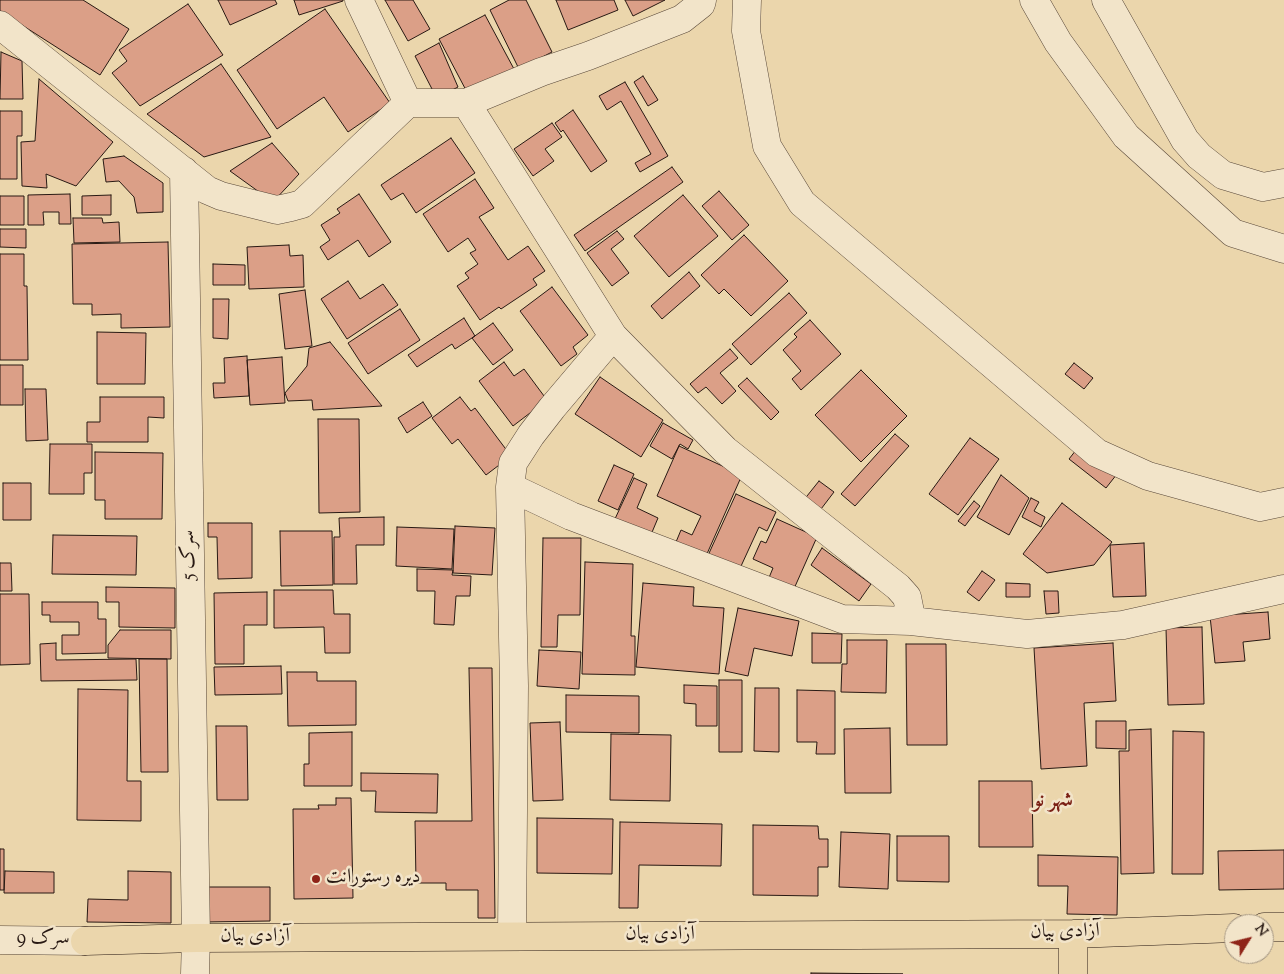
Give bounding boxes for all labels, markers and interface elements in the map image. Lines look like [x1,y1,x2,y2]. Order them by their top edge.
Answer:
street label: سرک 5 [178,530,202,580]
district label: شهر نو [1033,789,1073,815]
place label: دیره رستورانت [326,867,420,891]
marker: دیره رستورانت [310,873,322,885]
north arrow [1224,914,1274,964]
street label: آزادی بیان [1030,920,1100,946]
text: N [1249,920,1272,941]
street label: آزادی بیان [625,924,695,948]
street label: آزادی بیان [220,926,290,950]
street label: سرک 9 [16,928,70,952]

